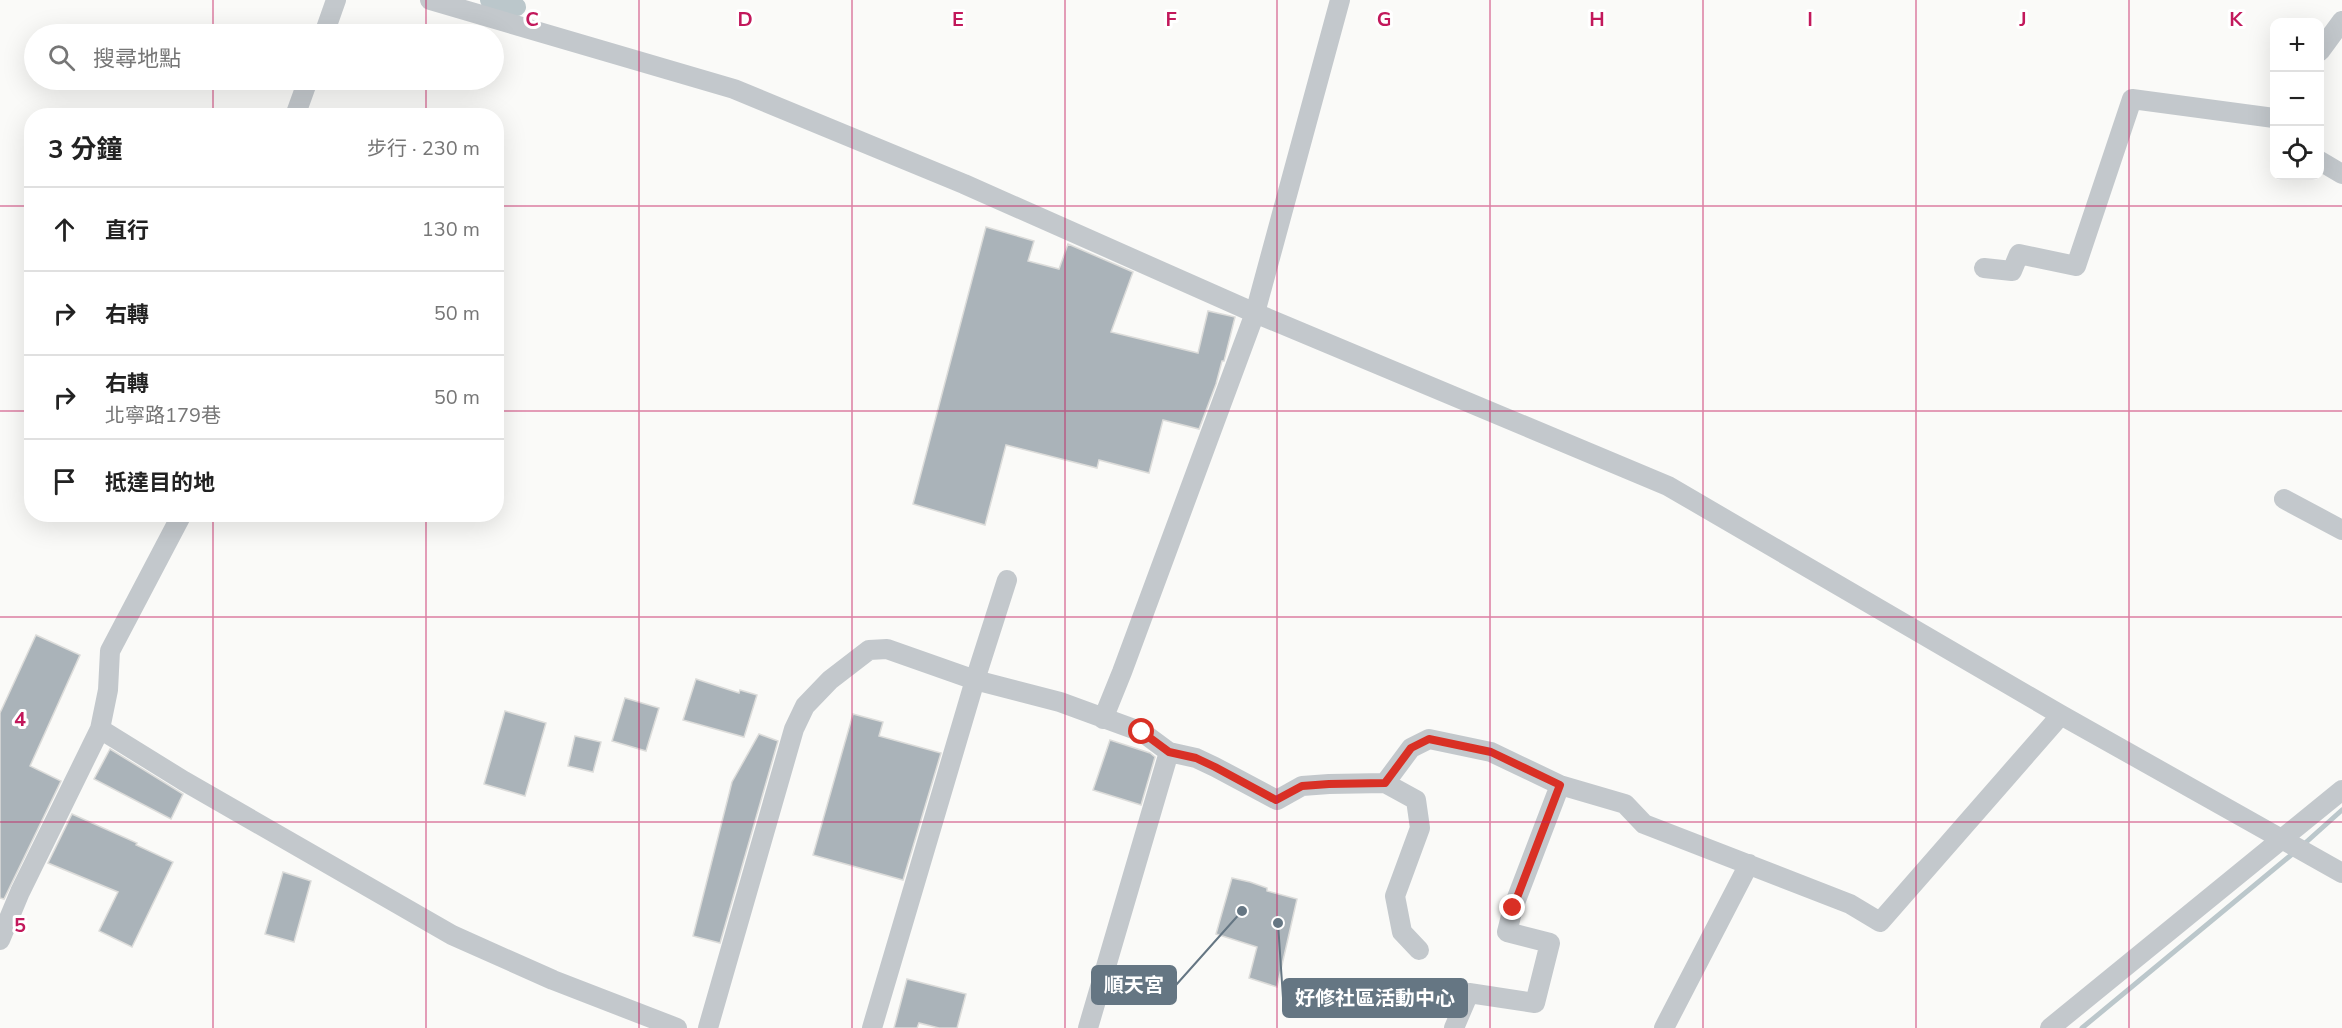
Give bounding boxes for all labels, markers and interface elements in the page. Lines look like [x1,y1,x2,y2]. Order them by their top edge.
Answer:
text: C [525,6,539,33]
text: D [737,6,753,33]
text: E [952,6,964,33]
text: F [1165,6,1177,33]
text: G [1377,6,1391,33]
text: H [1589,6,1605,33]
text: I [1807,6,1813,33]
text: J [2018,6,2027,33]
text: K [2229,6,2243,33]
map controls [2270,18,2324,180]
button: + [2270,18,2324,72]
search box [24,24,504,90]
icon: search [45,41,78,74]
text: 搜尋地點 [93,44,181,74]
button: − [2270,72,2324,126]
button: locate [2270,126,2324,180]
text: 3 分鐘 [48,132,123,167]
text: 步行 · 230 m [367,135,480,162]
icon: ahead [48,213,81,246]
text: 直行 [105,216,149,246]
text: 130 m [422,216,480,243]
icon: right [48,297,81,330]
text: 右轉 [105,300,149,330]
text: 50 m [434,300,480,327]
text: 右轉 [105,369,149,399]
icon: right [48,381,81,414]
text: 50 m [434,384,480,411]
text: 北寧路179巷 [105,402,221,429]
icon: arrive [48,465,81,498]
text: 抵達目的地 [105,468,215,498]
text: 4 [14,706,26,733]
route start [1128,718,1154,744]
route end [1499,894,1525,920]
text: 5 [14,912,26,939]
callout: 順天宮 [1092,966,1176,1004]
text: 順天宮 [1104,972,1164,999]
callout: 好修社區活動中心 [1283,979,1467,1017]
text: 好修社區活動中心 [1295,985,1455,1012]

